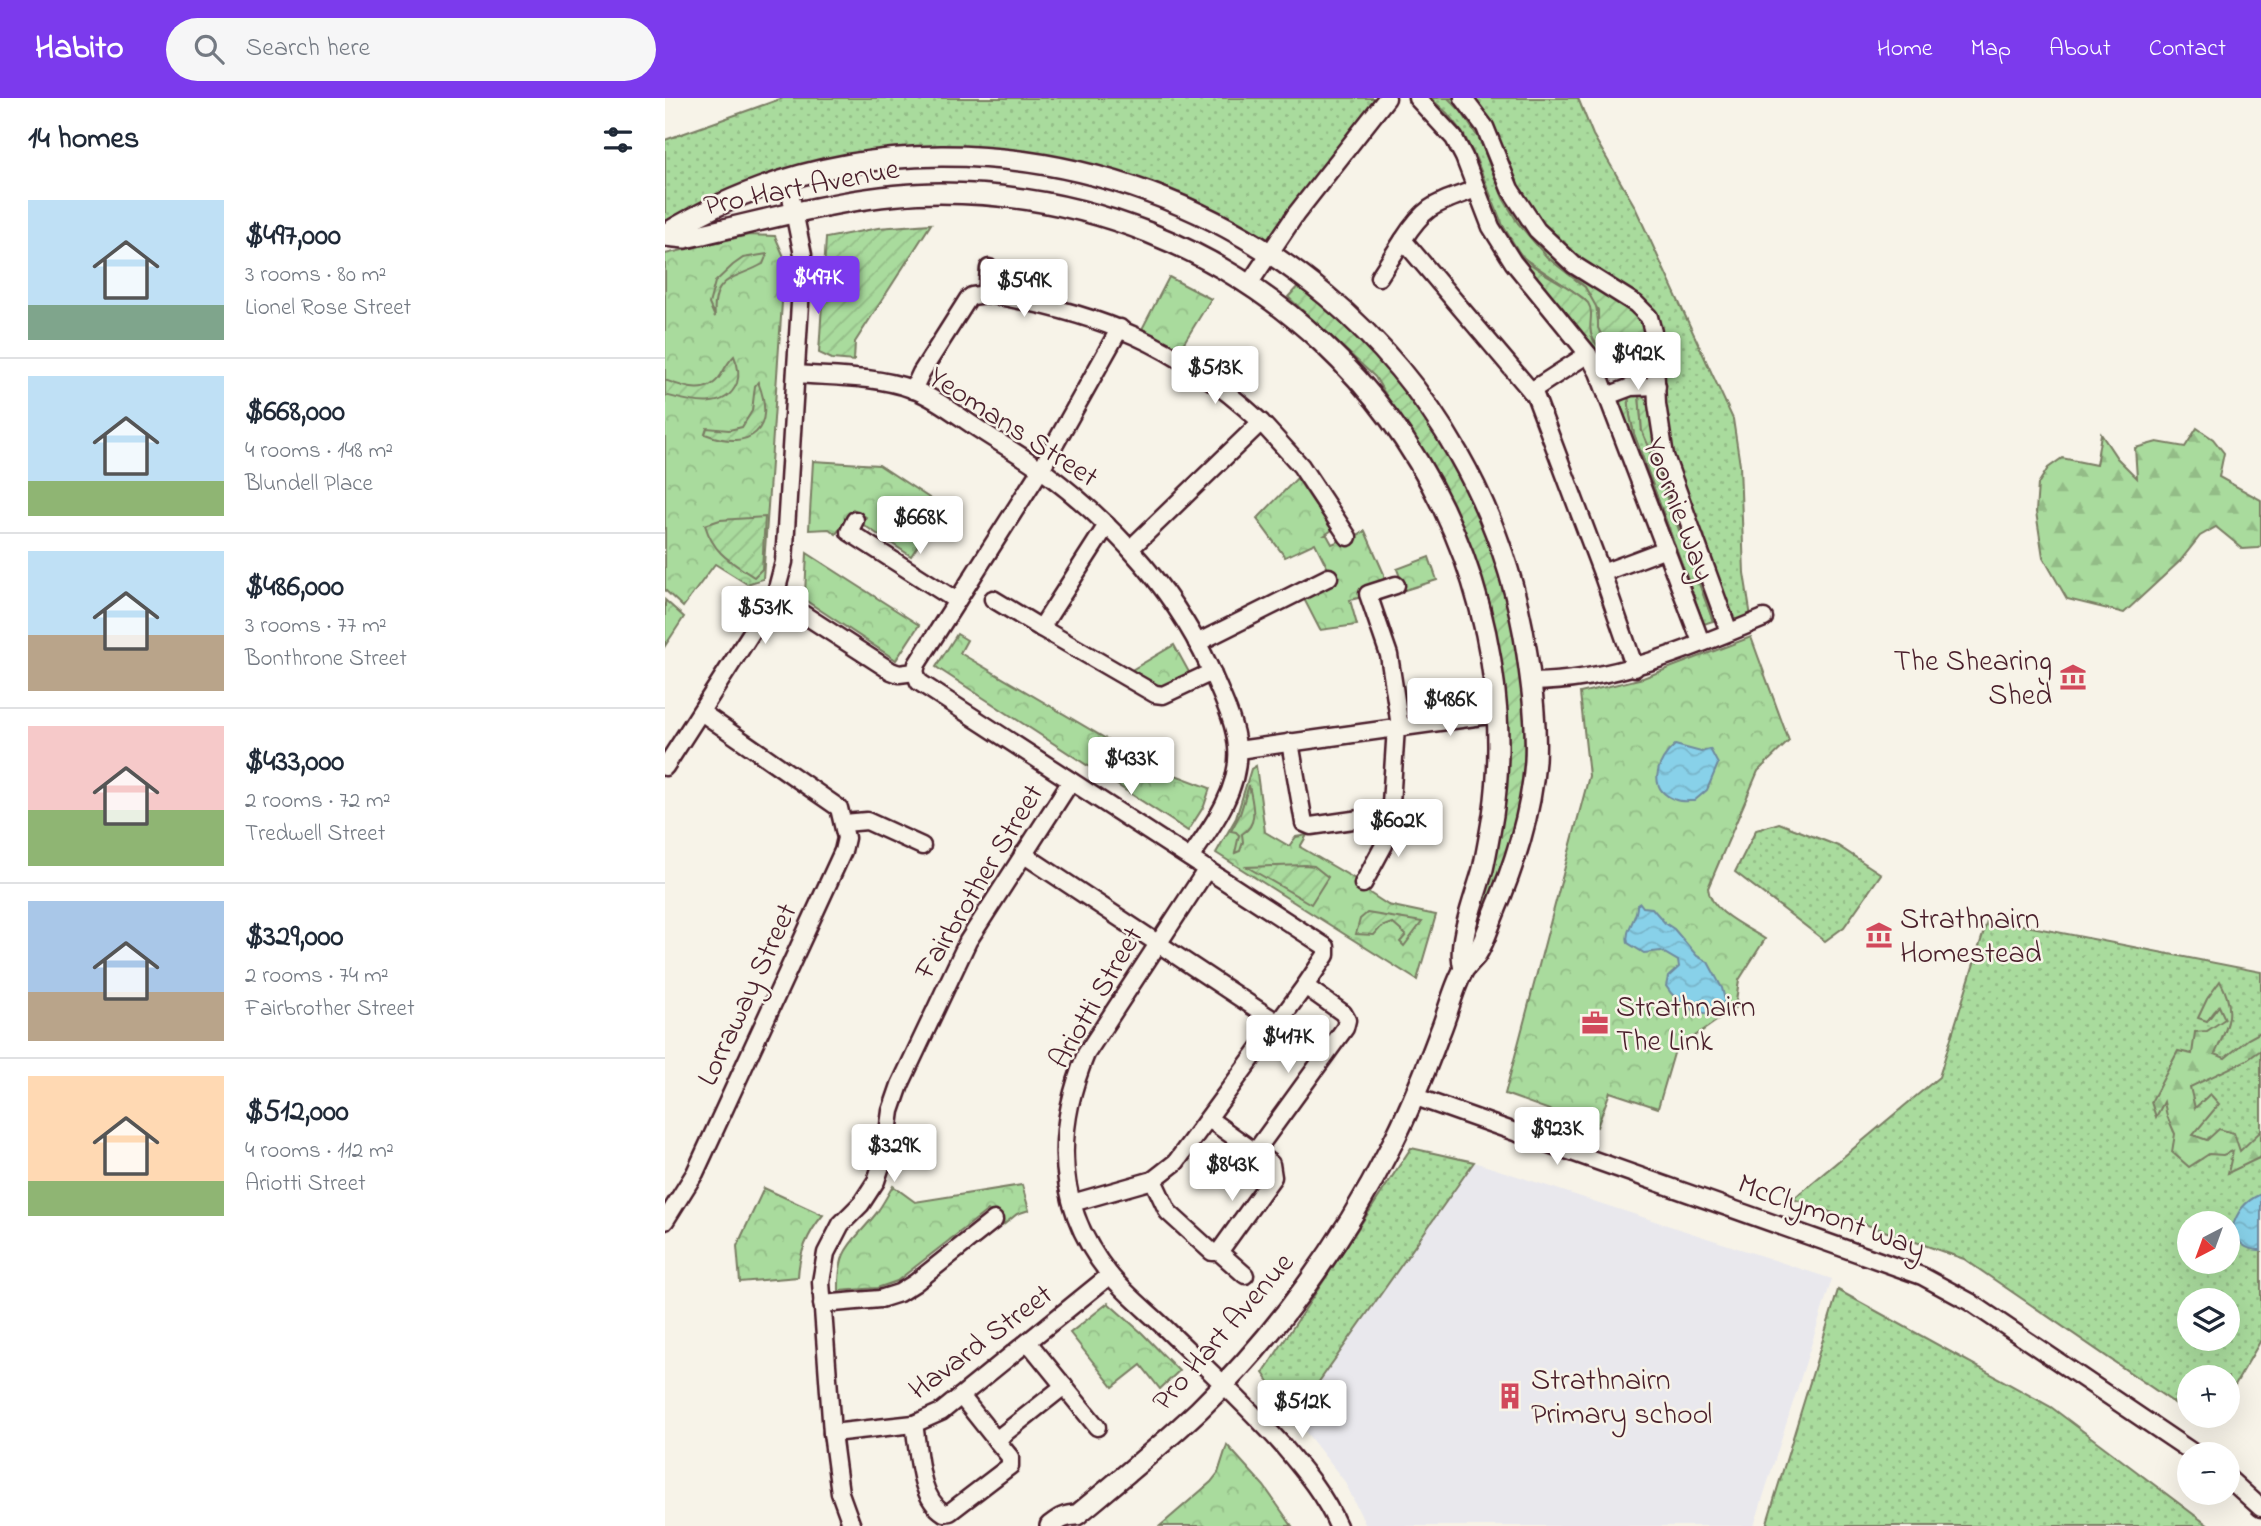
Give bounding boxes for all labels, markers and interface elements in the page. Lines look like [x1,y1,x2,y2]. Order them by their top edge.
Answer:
search box [166,18,656,81]
text: Habito [35,25,124,73]
icon: search [190,30,228,68]
text: Search here [246,30,370,68]
text: Home [1877,32,1933,67]
text: Map [1971,32,2011,67]
text: About [2049,32,2111,67]
text: Contact [2149,32,2226,67]
text: 14 homes [28,118,139,162]
icon: filters [599,121,637,159]
street label: Pro Hart Avenue [700,148,904,229]
text: $497,000 [245,215,341,259]
icon: home [84,228,168,312]
pin: $497K [769,256,867,316]
text: 3 rooms · 80 m² [245,259,386,292]
pin: $549K [975,260,1073,319]
text: $497K [793,262,843,295]
text: $549K [997,265,1051,298]
text: Lionel Rose Street [245,292,411,325]
pin: $492K [1589,332,1687,392]
text: $492K [1612,338,1664,371]
pin: $513K [1166,346,1264,406]
text: $513K [1187,352,1243,385]
street label: Yeomans Street [918,357,1106,500]
text: $668,000 [245,391,345,435]
icon: home [84,404,168,488]
street label: Yoornie Way [1630,432,1725,588]
text: 4 rooms · 148 m² [245,435,393,468]
text: Blundell Place [245,468,373,501]
pin: $668K [871,496,969,556]
text: $668K [893,502,947,535]
text: $486,000 [245,566,344,610]
icon: home [84,579,168,663]
pin: $531K [716,587,814,646]
text: $531K [737,592,793,625]
text: 3 rooms · 77 m² [245,610,387,643]
place label: The Shearing Shed [1893,641,2052,719]
text: Bonthrone Street [245,643,407,676]
museum icon: The Shearing Shed [2058,662,2088,692]
pin: $486K [1401,678,1499,738]
text: $486K [1423,684,1477,717]
pin: $433K [1082,738,1180,797]
text: $433,000 [245,741,344,785]
text: $433K [1104,743,1158,776]
icon: home [84,754,168,838]
street label: Fairbrother Street [904,776,1056,990]
text: 2 rooms · 72 m² [245,785,391,818]
pin: $602K [1349,800,1447,859]
text: $602K [1370,805,1426,838]
text: Tredwell Street [245,818,385,851]
street label: Lorraway Street [687,897,810,1094]
place label: Strathnairn Homestead [1900,899,2042,977]
text: $329,000 [245,916,344,960]
street label: Ariotti Street [1039,919,1156,1078]
museum icon: Strathnairn Homestead [1864,920,1894,950]
icon: home [84,929,168,1013]
text: 2 rooms · 74 m² [245,960,389,993]
place label: Strathnairn The Link [1616,987,1756,1065]
text: Fairbrother Street [245,993,415,1026]
office icon: Strathnairn The Link [1580,1008,1610,1038]
pin: $417K [1239,1016,1337,1075]
text: $417K [1262,1021,1314,1054]
text: $512,000 [245,1091,349,1135]
icon: home [84,1104,168,1188]
pin: $923K [1508,1108,1606,1167]
text: $923K [1531,1113,1583,1146]
pin: $329K [845,1124,943,1184]
text: $329K [868,1130,920,1163]
text: 4 rooms · 112 m² [245,1135,394,1168]
pin: $843K [1183,1144,1281,1203]
text: $843K [1206,1149,1258,1182]
street label: McClymont Way [1731,1163,1931,1272]
text: Ariotti Street [245,1168,366,1201]
north arrow [2177,1211,2240,1274]
map controls [2177,1211,2240,1505]
street label: Pro Hart Avenue [1143,1243,1306,1422]
street label: Havard Street [900,1274,1063,1412]
button: layers [2177,1288,2240,1351]
place label: Strathnairn Primary school [1531,1360,1712,1438]
button: + [2177,1365,2240,1428]
pin: $512K [1253,1380,1351,1440]
building icon: Strathnairn Primary school [1495,1381,1525,1411]
text: $512K [1274,1386,1330,1419]
button: − [2177,1442,2240,1505]

